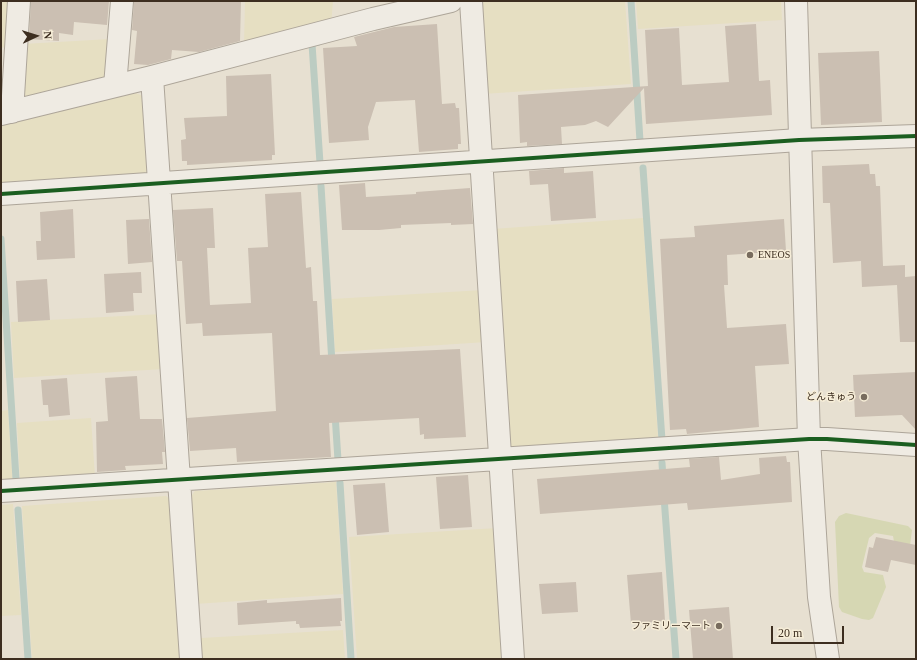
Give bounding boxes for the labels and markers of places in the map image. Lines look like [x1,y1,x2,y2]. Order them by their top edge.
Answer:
place label: ENEOS [758,249,790,261]
marker: ENEOS [745,250,755,260]
place label: どんきゅう [806,391,856,403]
marker: どんきゅう [859,392,869,402]
place label: ファミリーマート [631,620,711,632]
marker: ファミリーマート [714,621,724,631]

